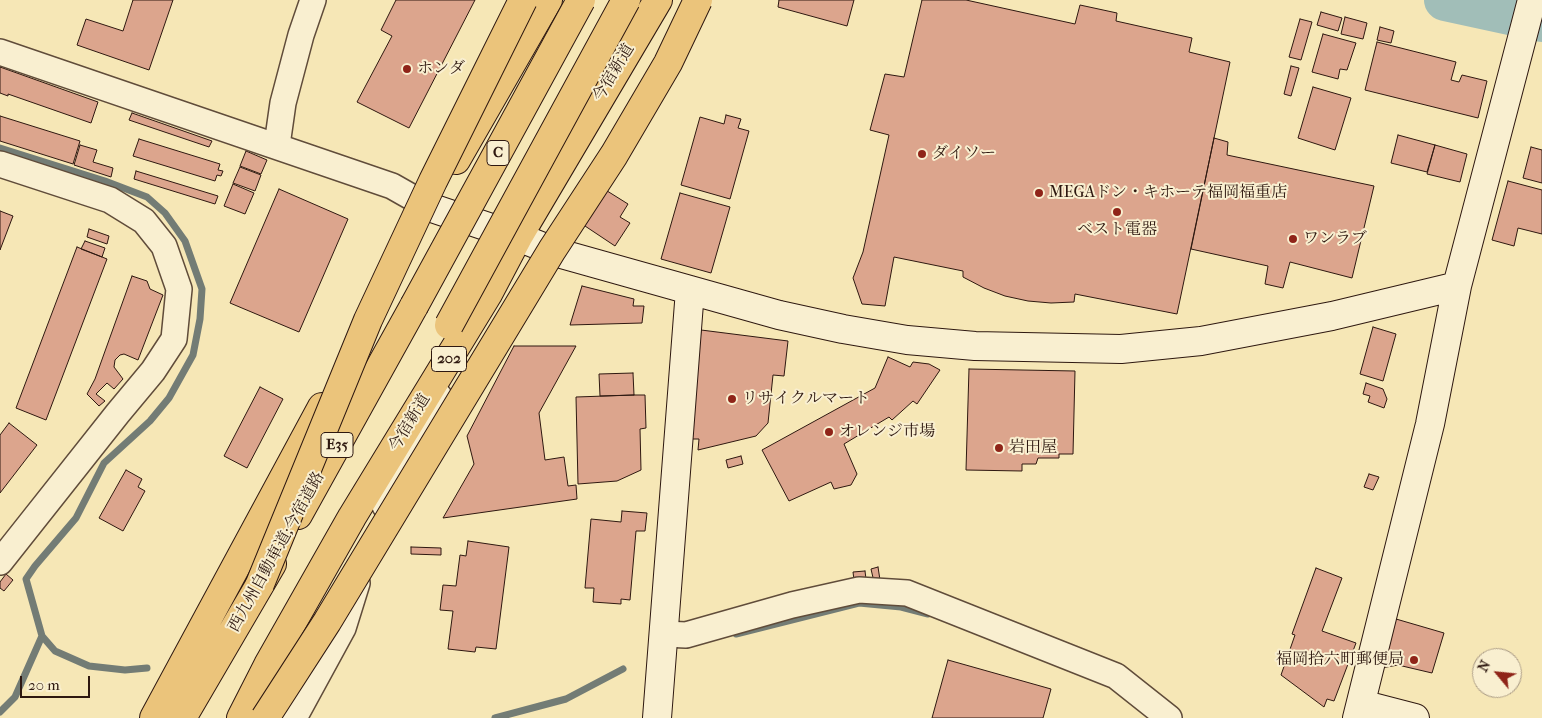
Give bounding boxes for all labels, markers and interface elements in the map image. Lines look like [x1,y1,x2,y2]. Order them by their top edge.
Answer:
street label: 今宿新道 [589,41,639,105]
place label: ホンダ [417,59,465,79]
marker: ホンダ [401,63,413,75]
road number: C [487,140,509,166]
place label: ダイソー [932,144,996,164]
marker: ダイソー [916,148,928,160]
place label: MEGAドン・キホーテ福岡福重店 [1049,183,1287,203]
marker: MEGAドン・キホーテ福岡福重店 [1033,187,1045,199]
marker: ベスト電器 [1111,206,1123,218]
place label: ベスト電器 [1077,220,1157,240]
place label: ワンラブ [1303,229,1367,249]
marker: ワンラブ [1287,233,1299,245]
road number: 202 [432,346,466,372]
place label: リサイクルマート [742,389,870,409]
street label: 今宿新道 [385,391,435,455]
marker: リサイクルマート [726,393,738,405]
place label: オレンジ市場 [839,422,935,442]
marker: オレンジ市場 [823,426,835,438]
road number: E35 [321,432,353,458]
place label: 岩田屋 [1009,438,1057,458]
marker: 岩田屋 [993,442,1005,454]
street label: 西九州自動車道;今宿道路 [225,469,329,635]
north arrow [1472,648,1522,698]
place label: 福岡拾六町郵便局 [1276,650,1404,670]
marker: 福岡拾六町郵便局 [1408,654,1420,666]
text: N [1474,658,1494,675]
scale bar [22,666,92,698]
text: 20 m [28,676,60,694]

